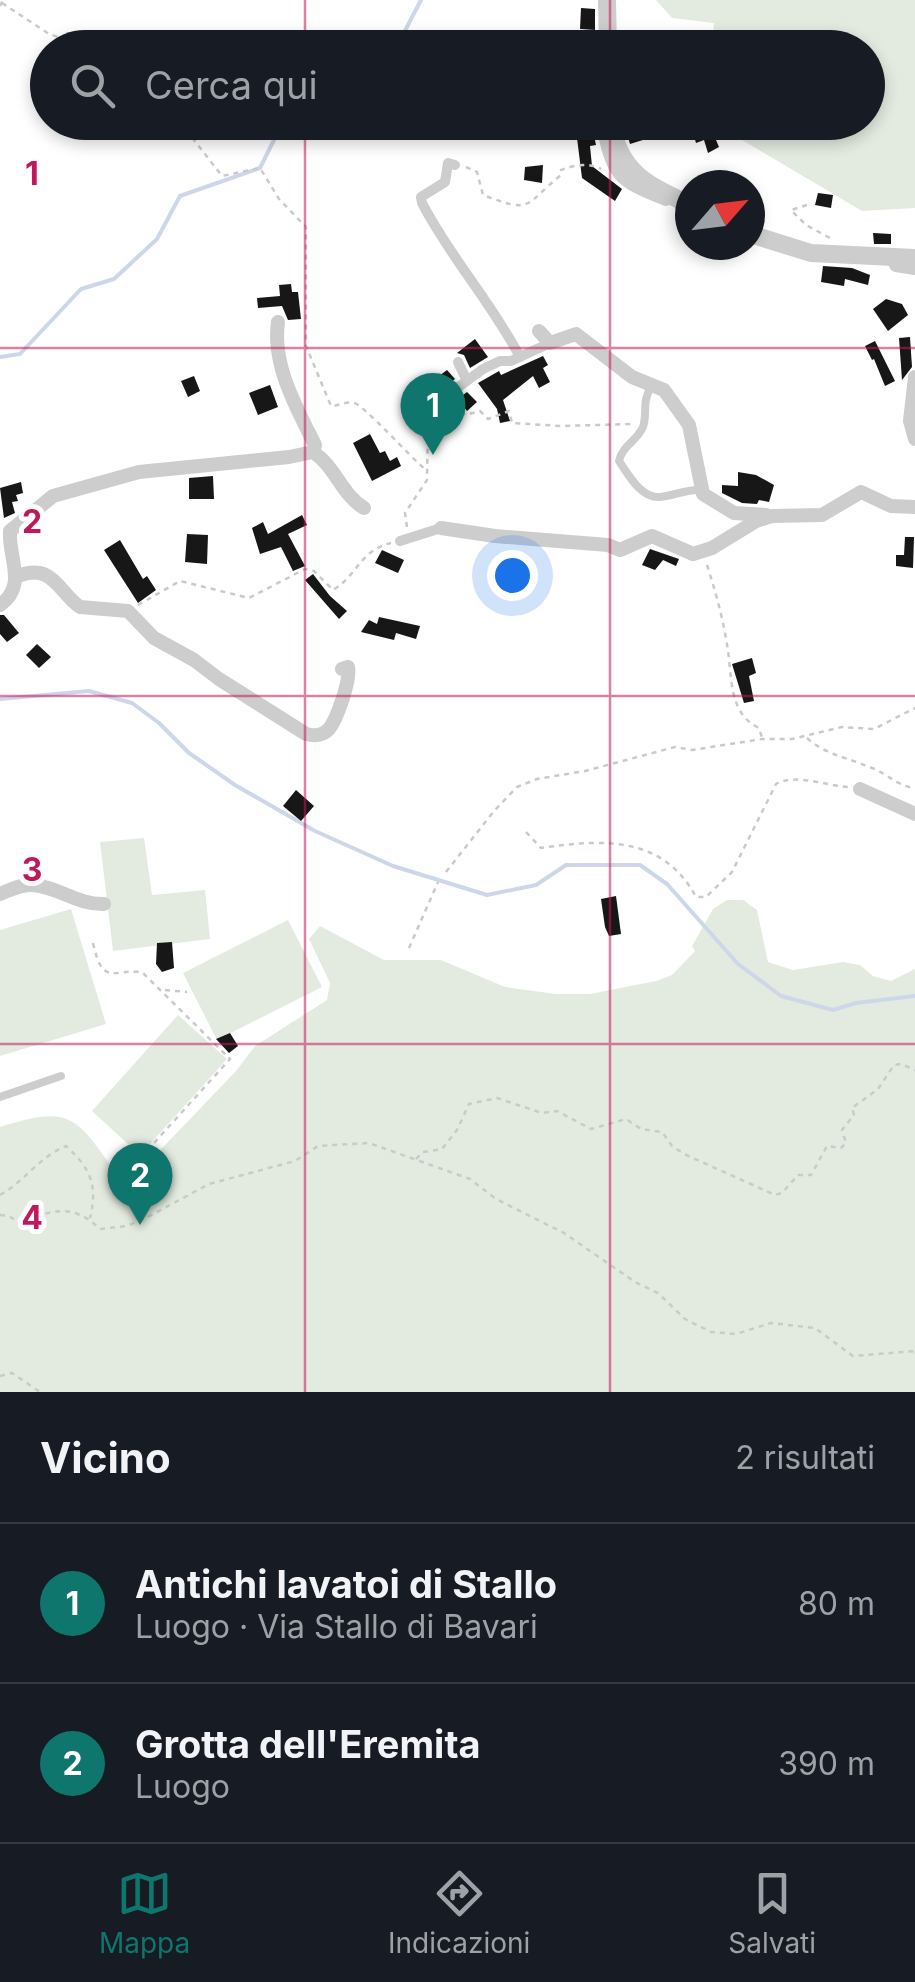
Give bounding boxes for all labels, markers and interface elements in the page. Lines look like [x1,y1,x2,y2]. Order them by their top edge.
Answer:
search box [30,30,885,140]
icon: search [65,58,120,113]
text: Cerca qui [145,62,318,108]
text: 1 [25,154,39,193]
north arrow [675,170,765,260]
pin: 1 [400,372,466,455]
text: 2 [22,502,42,541]
your location [487,550,538,601]
text: 3 [22,850,42,889]
pin: 2 [108,1142,172,1225]
text: 4 [21,1198,43,1237]
text: Vicino [40,1432,171,1483]
text: 2 risultati [735,1438,875,1477]
text: Antichi lavatoi di Stallo [135,1561,557,1607]
text: 1 [66,1584,79,1623]
text: 80 m [798,1584,875,1623]
text: Luogo · Via Stallo di Bavari [135,1607,538,1646]
text: Grotta dell'Eremita [135,1721,481,1767]
text: 2 [62,1744,83,1783]
text: 390 m [778,1744,875,1783]
text: Luogo [135,1767,230,1806]
tab: Mappa [99,1866,190,1960]
tab: Indicazioni [388,1866,530,1960]
tab: Salvati [728,1866,816,1960]

